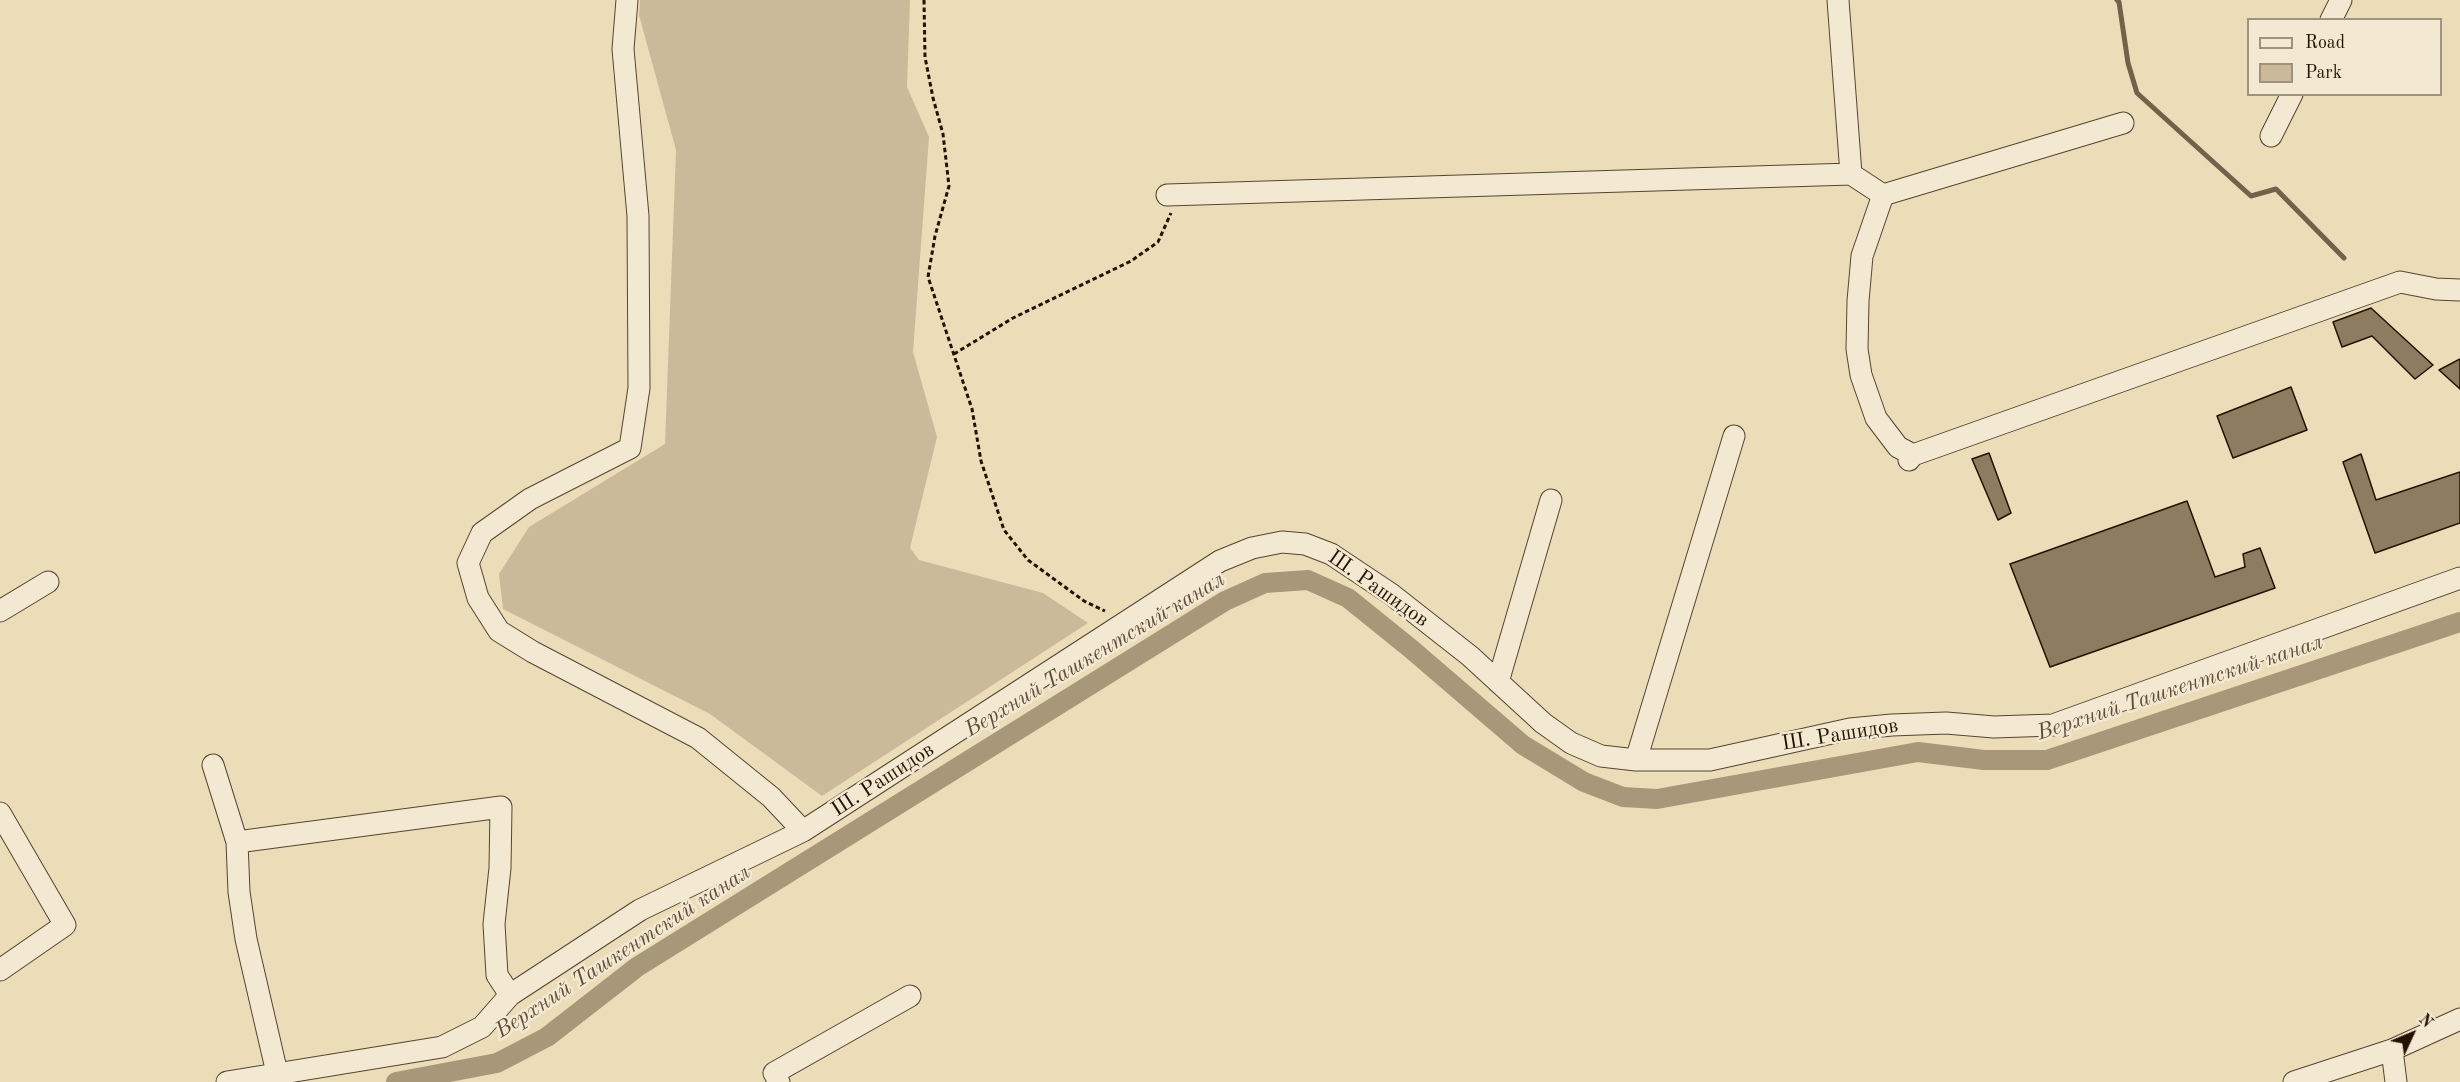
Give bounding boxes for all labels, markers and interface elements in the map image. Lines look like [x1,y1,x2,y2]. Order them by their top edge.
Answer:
legend [2247,18,2442,96]
text: Road [2305,34,2345,52]
text: Park [2305,64,2342,82]
street label: Ш. Рашидов [1323,545,1433,633]
water label: Верхний Ташкентский канал [960,567,1230,743]
water label: Верхний Ташкентский канал [2034,629,2326,747]
street label: Ш. Рашидов [1780,713,1900,757]
street label: Ш. Рашидов [827,737,939,823]
water label: Верхний Ташкентский канал [490,859,756,1045]
north arrow [2382,1004,2442,1064]
text: N [2415,1012,2435,1031]

